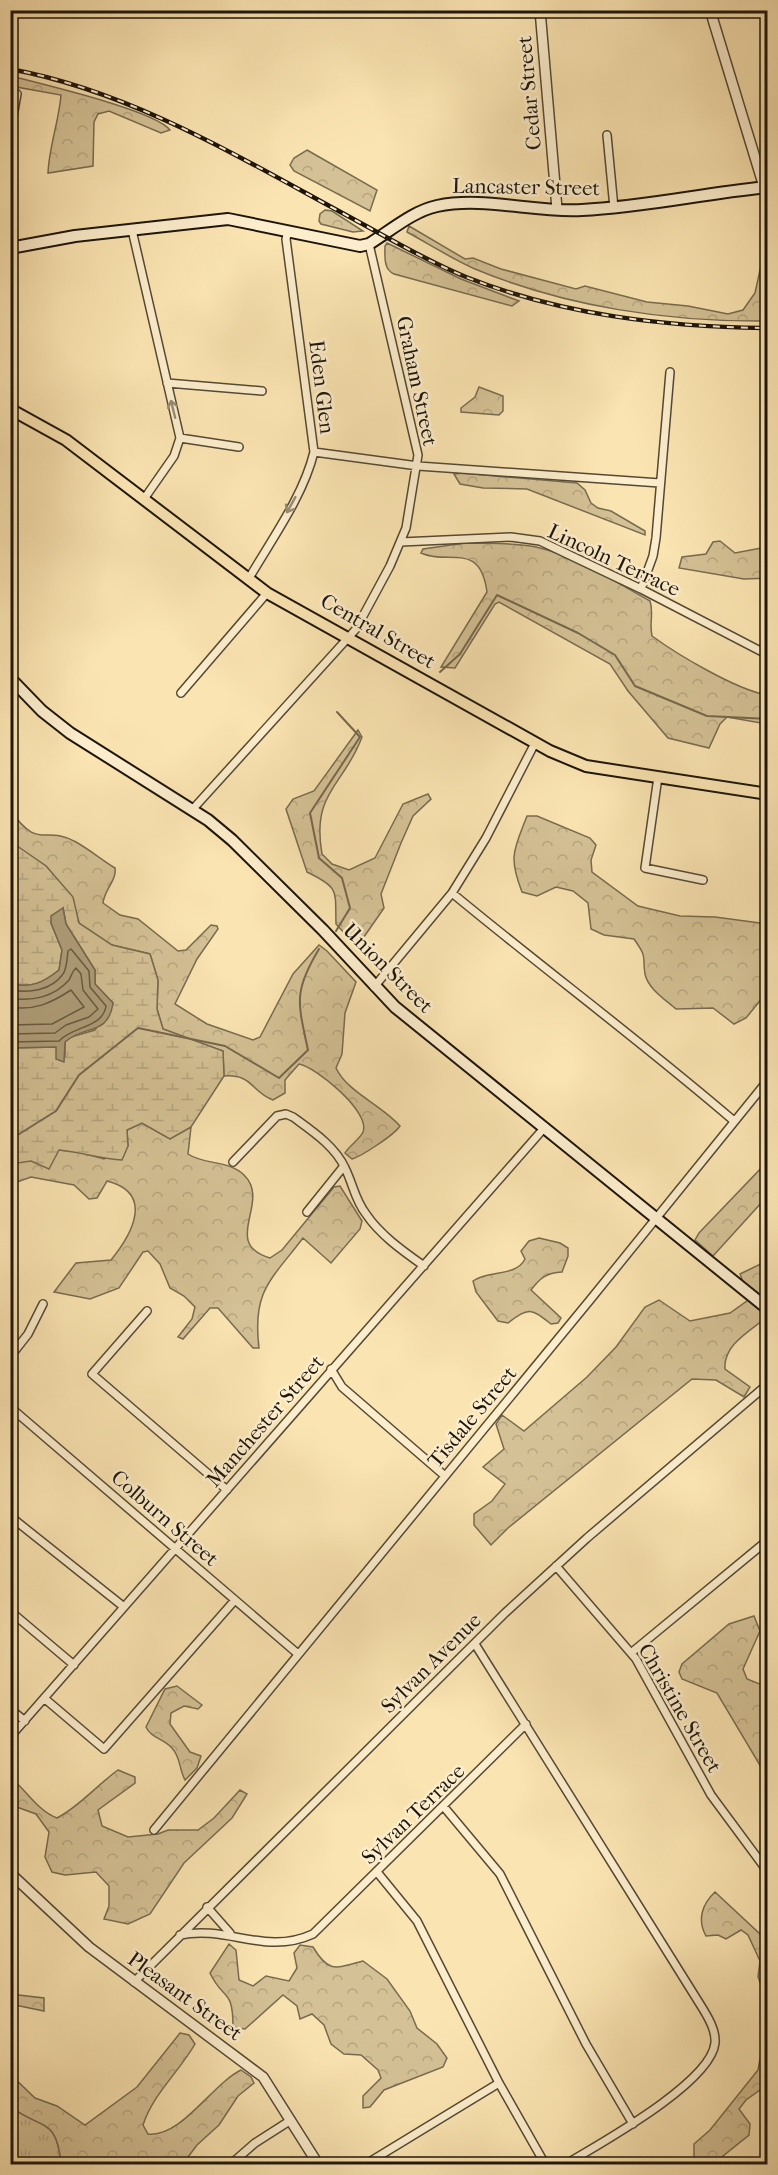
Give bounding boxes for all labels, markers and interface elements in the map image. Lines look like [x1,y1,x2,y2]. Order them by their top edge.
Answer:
street label: Cedar Street [512,34,546,151]
street label: Lancaster Street [452,174,601,200]
street label: Graham Street [391,314,443,449]
street label: Eden Glen [304,339,340,435]
one-way arrow [167,400,179,419]
one-way arrow [285,496,296,514]
street label: Lincoln Terrace [544,519,684,601]
street label: Central Street [316,588,440,674]
street label: Union Street [338,918,438,1018]
street label: Manchester Street [201,1350,329,1492]
street label: Tisdale Street [423,1361,522,1473]
street label: Colburn Street [107,1465,224,1571]
street label: Sylvan Avenue [376,1608,486,1718]
street label: Christine Street [633,1639,727,1777]
street label: Sylvan Terrace [357,1759,469,1869]
street label: Pleasant Street [123,1947,247,2046]

